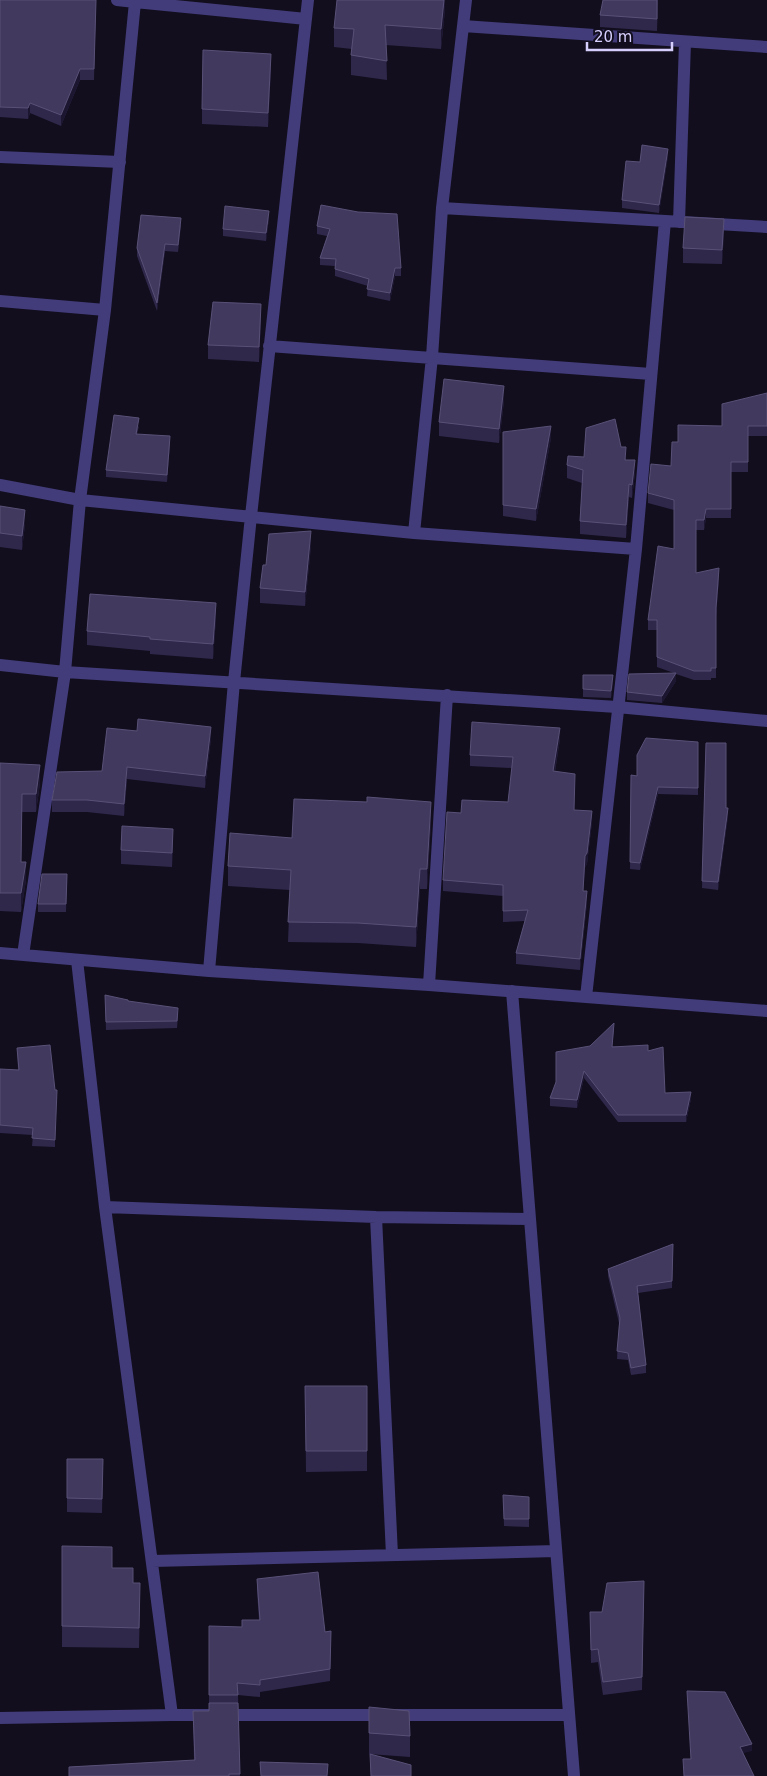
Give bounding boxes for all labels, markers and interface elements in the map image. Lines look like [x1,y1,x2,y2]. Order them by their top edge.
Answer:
scale bar [587,20,672,52]
text: 20 m [594,28,632,46]

